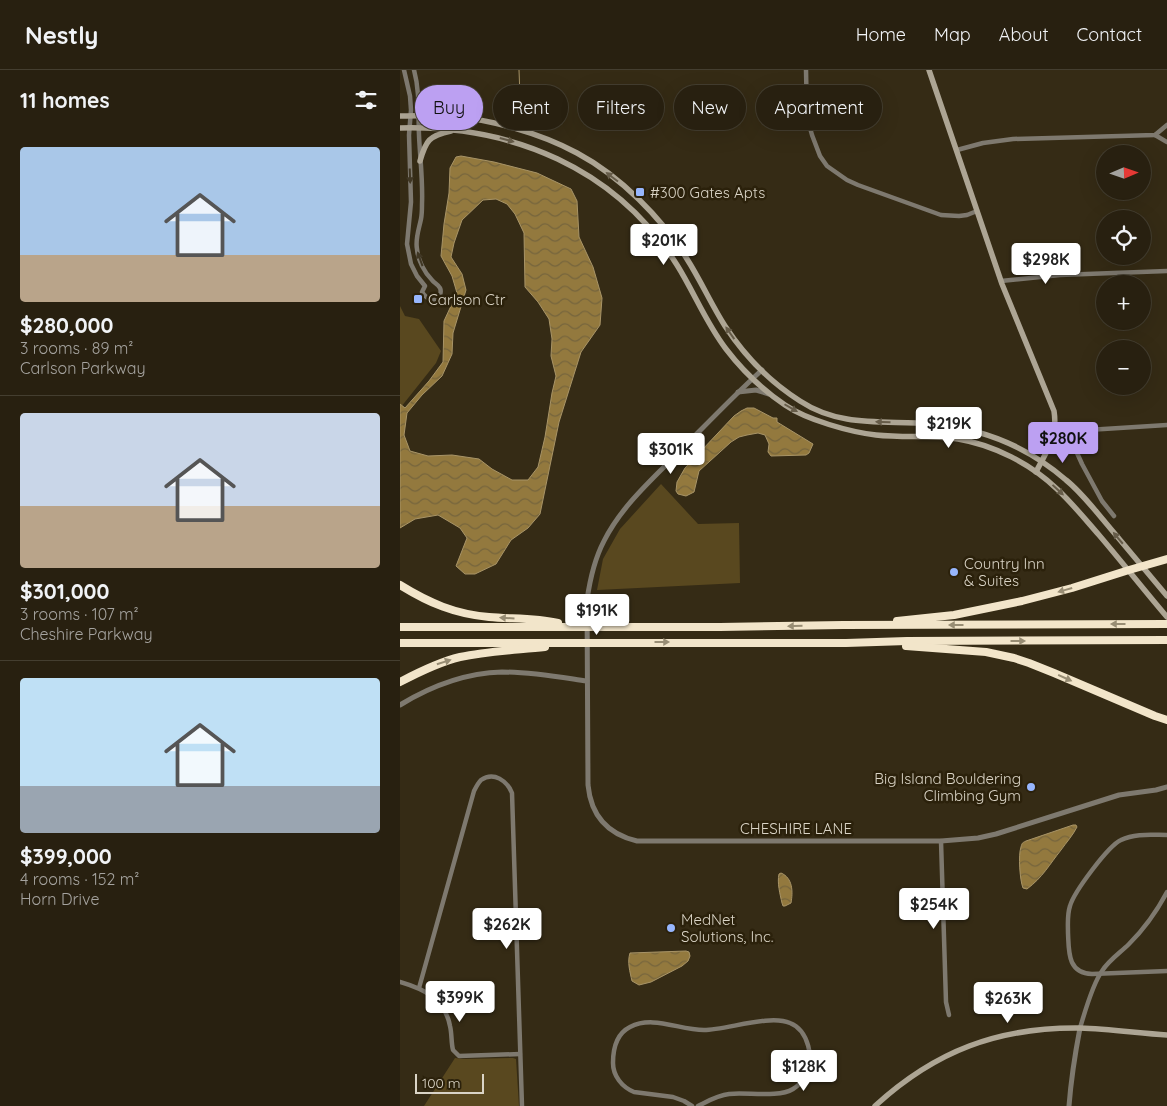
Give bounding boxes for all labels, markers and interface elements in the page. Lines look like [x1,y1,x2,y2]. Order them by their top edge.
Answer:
text: Nestly [25,20,98,50]
text: Home [856,23,906,46]
text: Map [934,23,971,46]
text: About [999,23,1049,46]
text: Contact [1077,23,1142,46]
chip: Buy [415,85,483,130]
chip: Rent [493,85,568,130]
chip: Filters [578,85,664,130]
chip: New [674,85,746,130]
chip: Apartment [756,85,882,130]
icon: filters [352,86,380,114]
text: 11 homes [20,87,110,113]
one-way arrow [499,136,514,144]
north arrow [1096,145,1151,200]
map controls [1096,145,1151,395]
one-way arrow [407,169,415,185]
one-way arrow [606,171,619,182]
icon: home [155,180,245,270]
place label: #300 Gates Apts [650,183,765,202]
marker: #300 Gates Apts [634,186,646,198]
button: locate [1096,210,1151,265]
pin: $201K [629,224,699,266]
text: $201K [641,230,687,250]
pin: $298K [1011,242,1081,285]
text: $298K [1023,249,1070,269]
one-way arrow [416,251,424,266]
button: + [1096,275,1151,330]
place label: Carlson Ctr [428,290,506,309]
marker: Carlson Ctr [412,293,424,305]
text: $280,000 [20,312,113,338]
one-way arrow [725,326,735,340]
text: 3 rooms · 89 m² [20,338,133,358]
button: − [1096,340,1151,395]
text: Carlson Parkway [20,358,146,378]
one-way arrow [784,403,798,412]
pin: $219K [914,406,984,449]
text: $219K [927,413,971,433]
one-way arrow [874,418,890,426]
pin: $280K [1028,422,1098,464]
text: $280K [1039,428,1087,448]
pin: $301K [636,432,706,475]
text: $301K [649,439,693,459]
icon: home [155,445,245,535]
one-way arrow [1051,484,1063,496]
one-way arrow [1112,532,1124,544]
place label: Country Inn & Suites [964,554,1045,590]
marker: Country Inn & Suites [948,566,960,578]
text: $301,000 [20,578,109,604]
one-way arrow [1058,586,1073,594]
pin: $191K [562,594,632,636]
text: $191K [576,600,618,620]
text: 3 rooms · 107 m² [20,604,139,624]
one-way arrow [498,614,514,622]
one-way arrow [1110,620,1126,628]
one-way arrow [948,621,964,629]
one-way arrow [786,622,802,630]
text: Cheshire Parkway [20,624,153,644]
one-way arrow [1010,637,1026,645]
one-way arrow [655,638,671,646]
one-way arrow [437,658,452,666]
one-way arrow [1058,674,1072,682]
icon: home [155,710,245,800]
place label: Big Island Bouldering Climbing Gym [874,769,1021,805]
marker: Big Island Bouldering Climbing Gym [1025,781,1037,793]
street label: CHESHIRE LANE [740,819,852,838]
text: $399,000 [20,843,112,869]
text: 4 rooms · 152 m² [20,869,139,889]
pin: $254K [899,888,969,930]
text: Horn Drive [20,889,99,909]
text: $254K [910,894,958,914]
pin: $262K [472,908,542,950]
place label: MedNet Solutions, Inc. [681,910,773,946]
text: $262K [483,914,531,934]
marker: MedNet Solutions, Inc. [665,922,677,934]
pin: $399K [425,980,495,1023]
pin: $263K [973,982,1043,1024]
text: $399K [437,987,483,1007]
text: $263K [985,988,1031,1008]
pin: $128K [769,1050,839,1092]
text: $128K [782,1056,826,1076]
scale bar [415,1071,484,1094]
text: 100 m [422,1074,460,1092]

